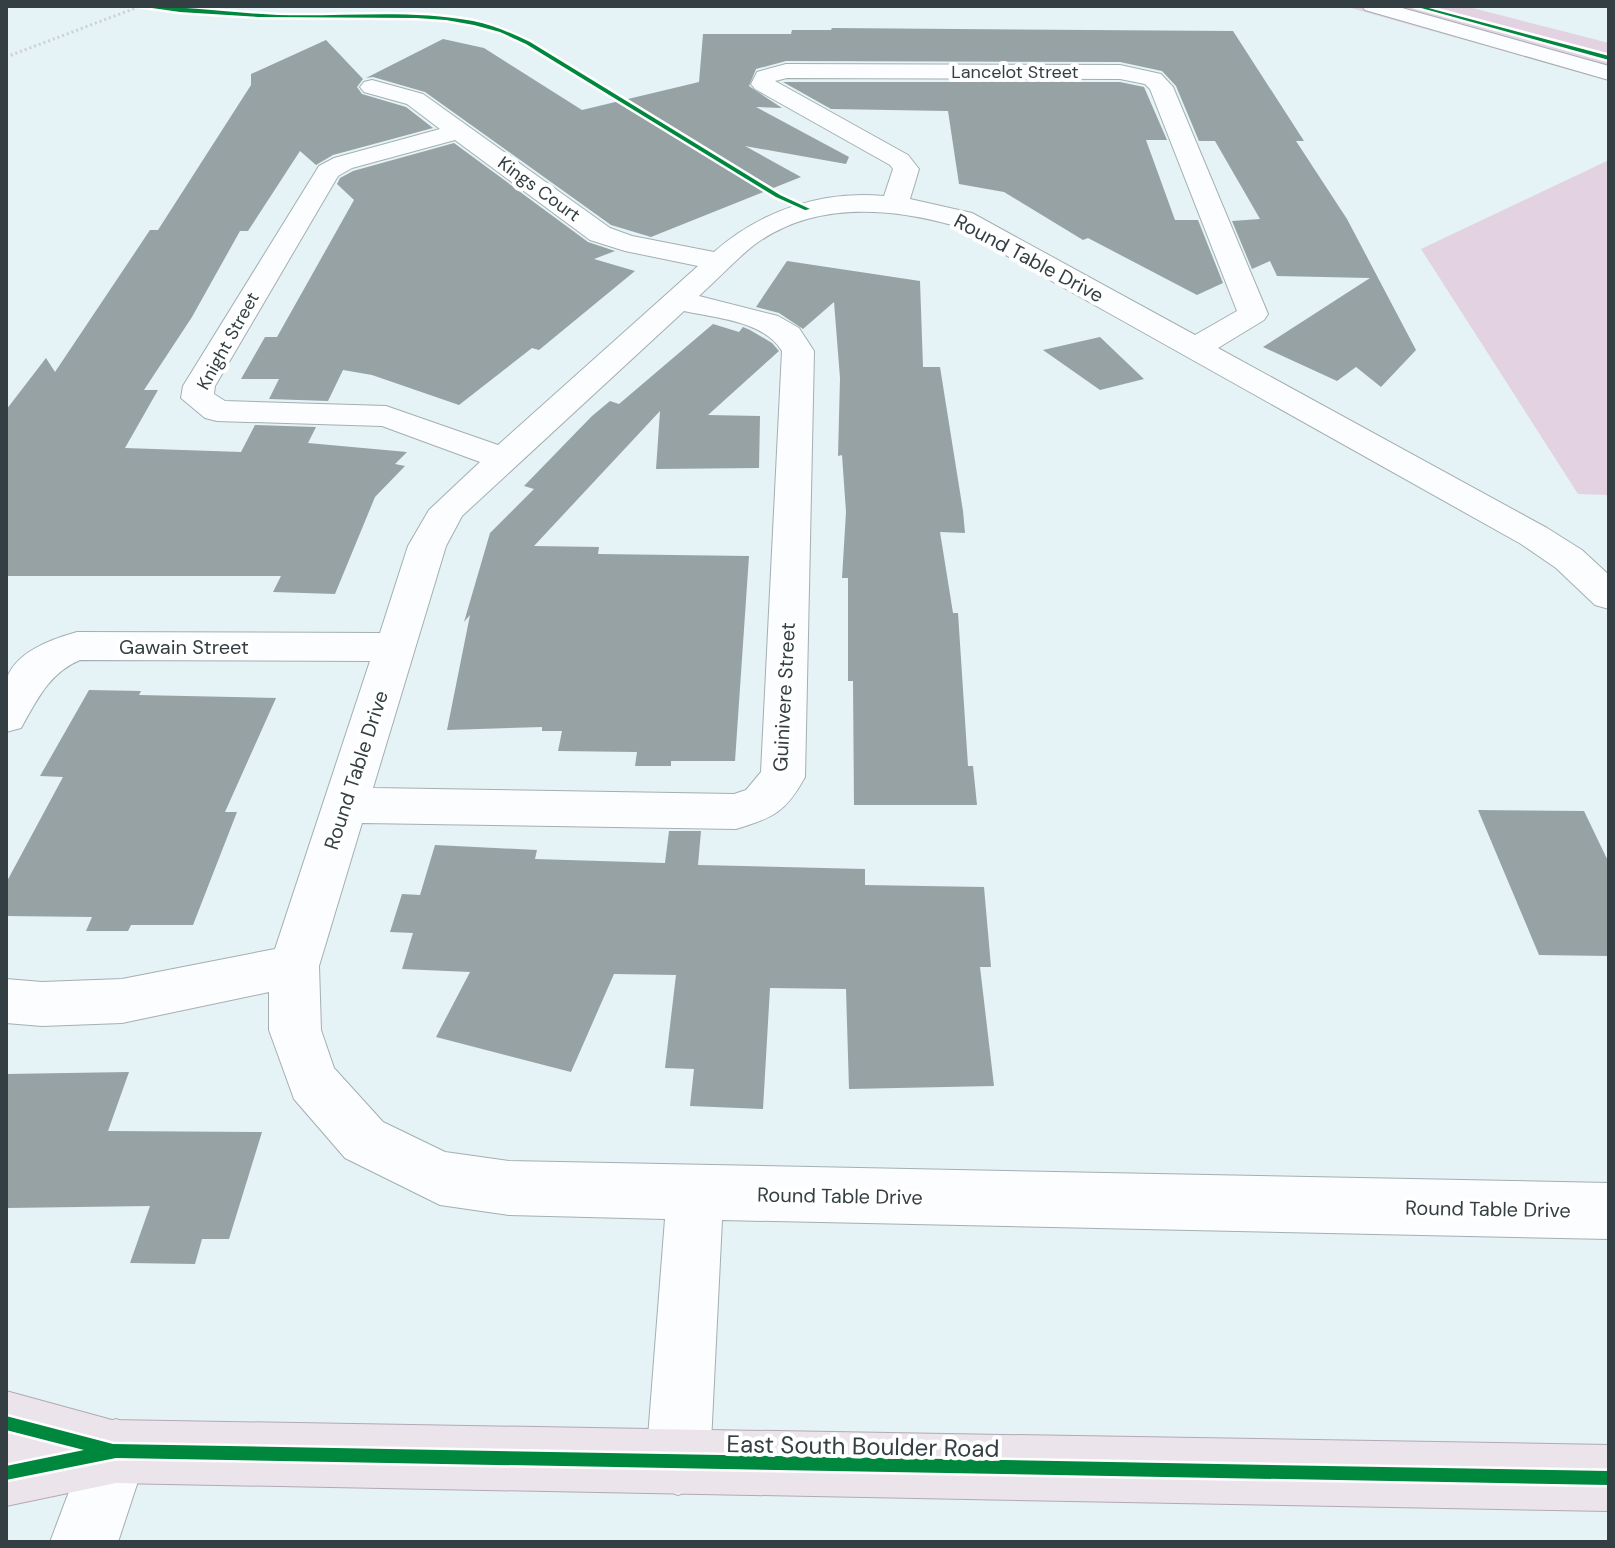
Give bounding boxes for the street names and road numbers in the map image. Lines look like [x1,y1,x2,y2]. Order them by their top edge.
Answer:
street label: Lancelot Street [951,60,1079,84]
street label: Kings Court [493,151,585,227]
street label: Round Table Drive [950,208,1108,308]
street label: Knight Street [191,288,265,394]
street label: Guinivere Street [767,622,801,772]
street label: Gawain Street [119,634,249,660]
street label: Round Table Drive [318,687,394,853]
street label: Round Table Drive [757,1182,923,1210]
street label: Round Table Drive [1405,1195,1571,1223]
street label: East South Boulder Road [726,1428,1000,1464]

